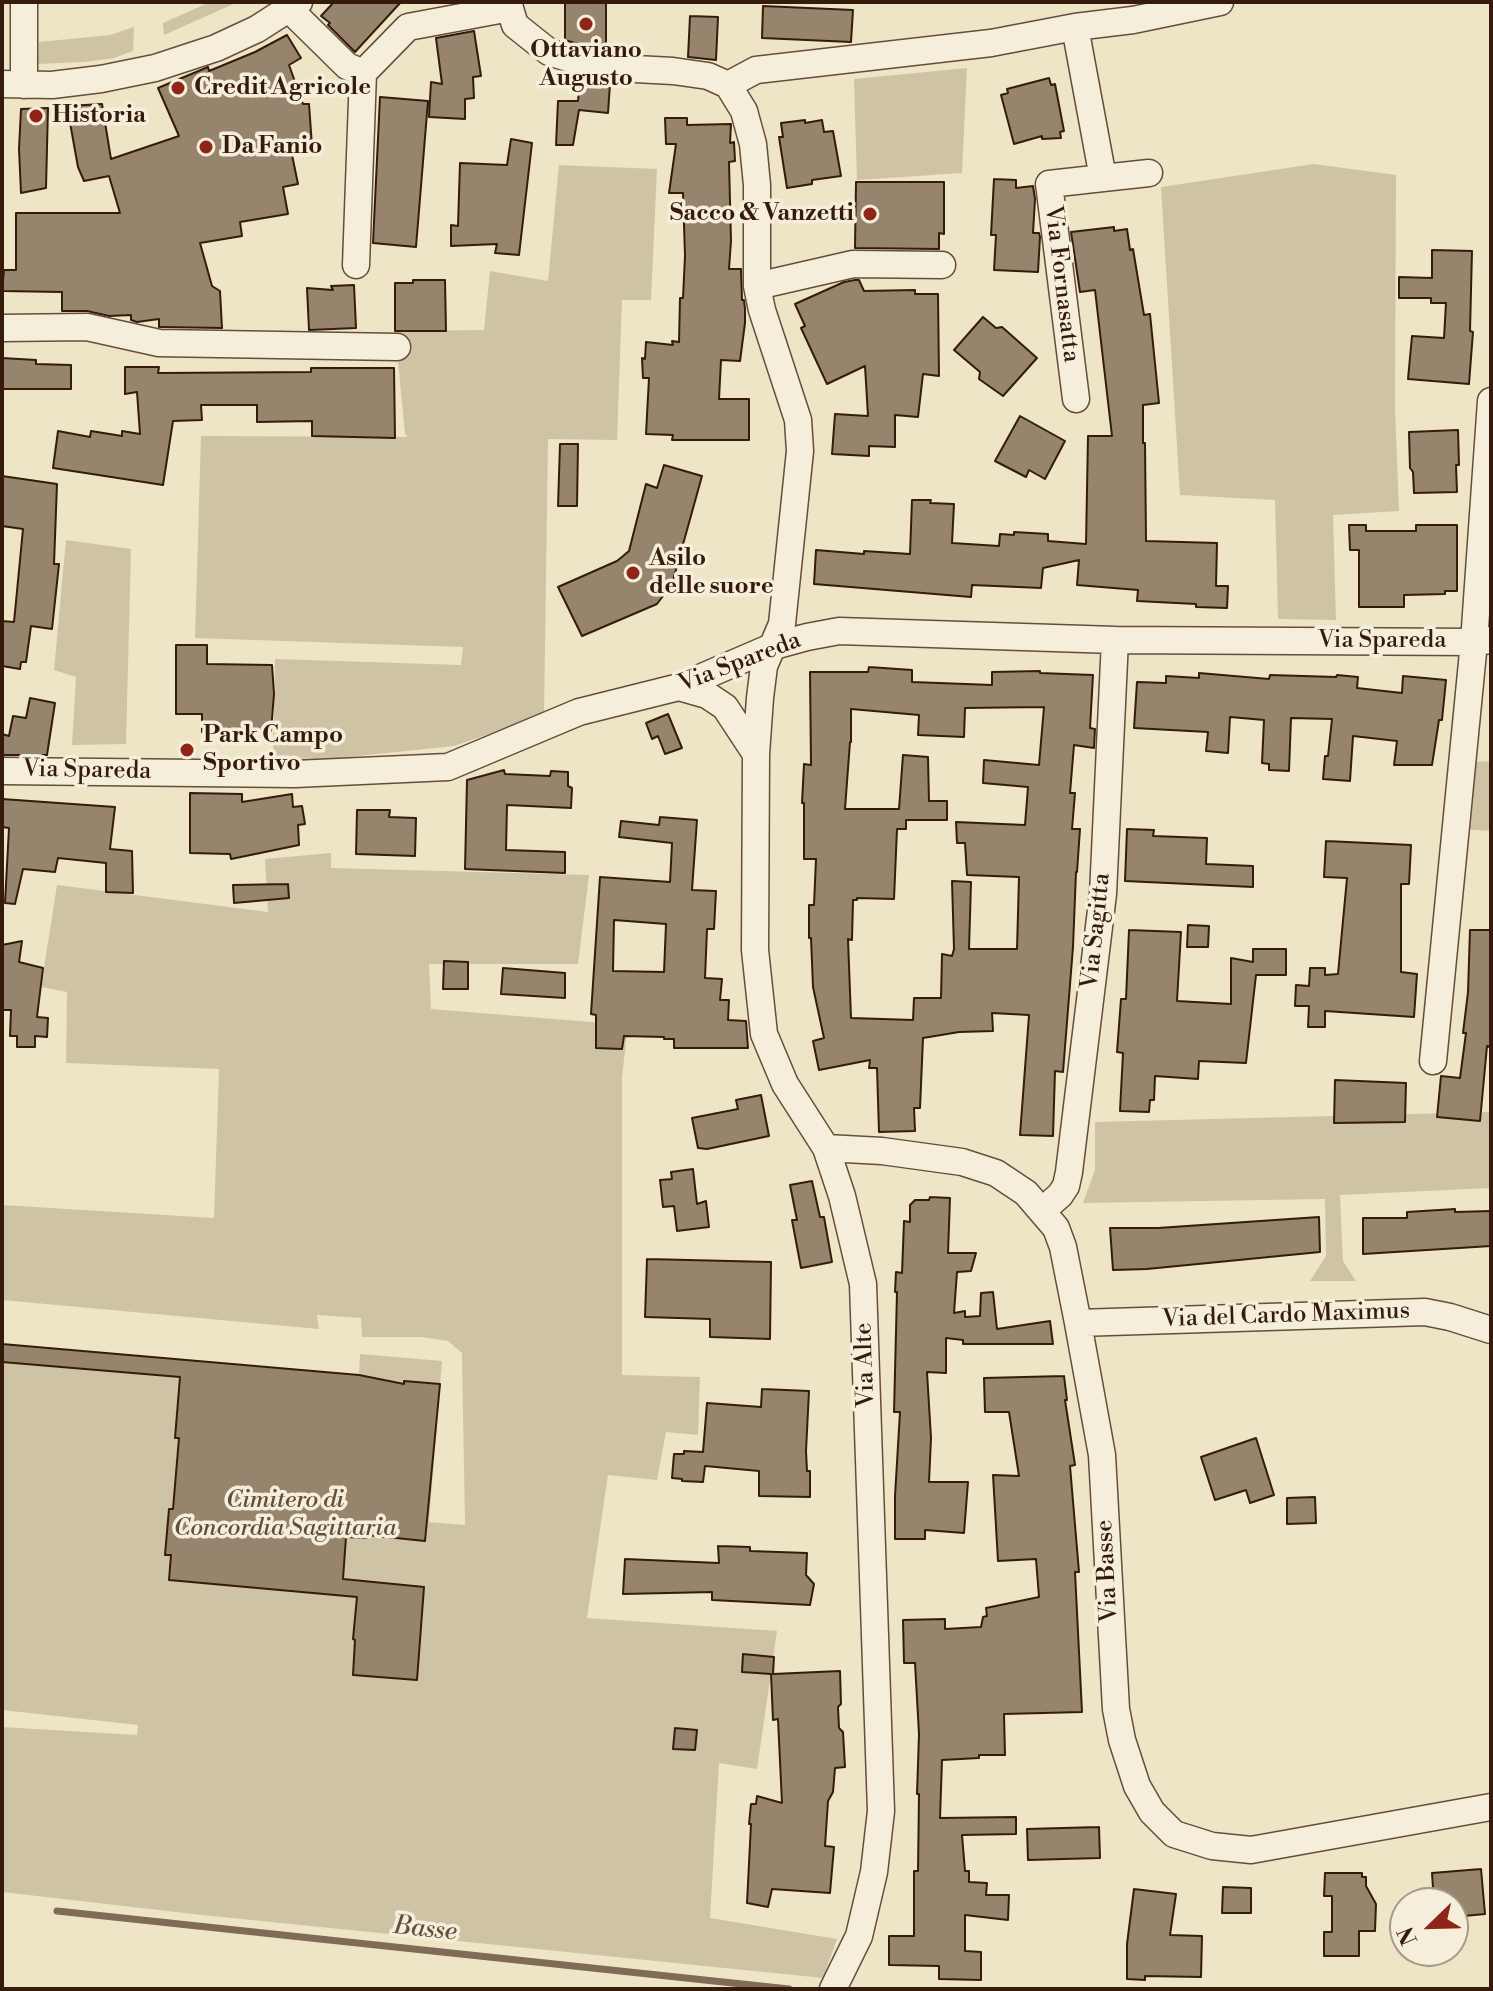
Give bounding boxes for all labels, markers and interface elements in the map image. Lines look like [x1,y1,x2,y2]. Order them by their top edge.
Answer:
marker: Ottaviano Augusto [577,15,595,33]
place label: Ottaviano Augusto [530,37,642,93]
place label: Credit Agricole [194,74,371,102]
marker: Credit Agricole [169,79,187,97]
place label: Historia [52,102,146,130]
marker: Historia [27,107,45,125]
place label: Da Fanio [222,133,322,161]
marker: Da Fanio [197,138,215,156]
place label: Sacco & Vanzetti [670,200,854,228]
street label: Via Fornasatta [1037,204,1085,364]
marker: Sacco & Vanzetti [861,205,879,223]
place label: Asilo delle suore [649,545,774,601]
marker: Asilo delle suore [624,564,642,582]
street label: Via Spareda [675,627,805,699]
street label: Via Spareda [1318,627,1446,655]
place label: Park Campo Sportivo [203,722,343,778]
marker: Park Campo Sportivo [178,741,196,759]
street label: Via Spareda [22,755,152,787]
street label: Via Sagitta [1077,872,1117,990]
street label: Via del Cardo Maximus [1162,1297,1410,1335]
street label: Via Alte [850,1322,882,1408]
park label: Cimitero di Concordia Sagittaria [174,1487,396,1543]
street label: Via Basse [1091,1519,1125,1623]
north arrow [1389,1887,1469,1967]
water label: Basse [392,1911,458,1949]
text: N [1392,1923,1424,1949]

